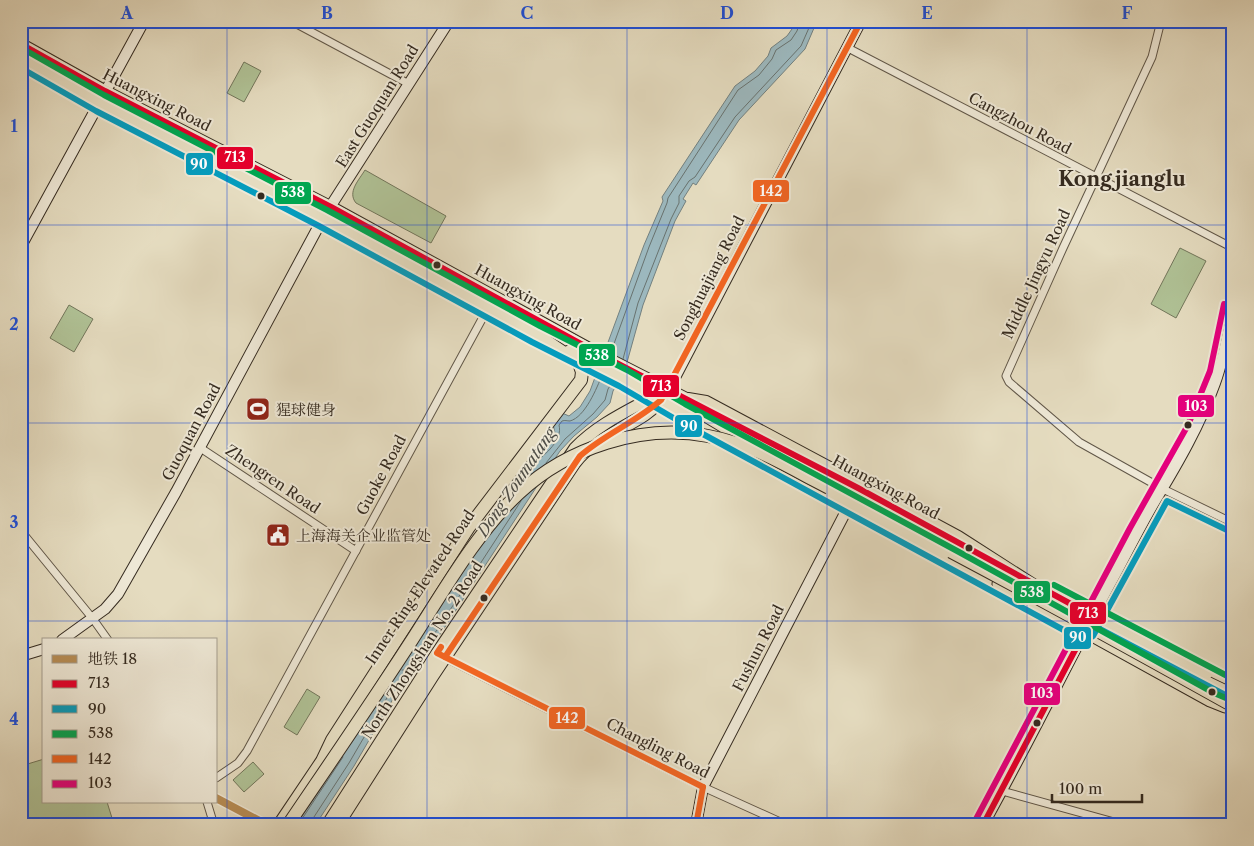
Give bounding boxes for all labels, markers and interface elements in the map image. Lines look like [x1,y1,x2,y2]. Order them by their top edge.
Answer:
text: A [120,3,134,23]
text: B [321,3,333,23]
text: C [521,3,533,23]
text: D [720,3,734,23]
text: E [921,3,933,23]
text: F [1122,3,1133,23]
street label: East Guoquan Road [332,41,422,171]
street label: Huangxing Road [100,65,214,135]
street label: Cangzhou Road [965,88,1075,158]
text: 1 [10,116,18,136]
line badge: 713 [216,146,254,170]
text: 713 [224,148,246,166]
line badge: 90 [185,152,214,176]
text: 90 [190,155,208,173]
district label: Kongjianglu [1058,167,1186,191]
line badge: 142 [752,179,790,203]
line badge: 538 [274,181,312,205]
text: 142 [760,182,782,200]
text: 538 [281,183,305,201]
unlabelled marker [256,191,266,201]
street label: Middle Jingyu Road [998,206,1074,342]
street label: Songhuajiang Road [669,213,749,343]
unlabelled marker [432,260,442,270]
street label: Huangxing Road [471,260,585,334]
text: 2 [9,314,19,334]
line badge: 538 [578,343,616,367]
text: 538 [585,346,609,364]
line badge: 713 [642,374,680,398]
text: 713 [650,377,672,395]
street label: Guoquan Road [157,380,225,484]
line badge: 103 [1177,394,1215,418]
sports icon: 猩球健身 [245,396,271,422]
text: 103 [1184,397,1208,415]
place label: 猩球健身 [276,400,336,419]
line badge: 90 [674,414,703,438]
text: 90 [680,417,698,435]
unlabelled marker [1183,420,1193,430]
water label: Dong Zoumatang [471,422,561,542]
street label: Guoke Road [352,432,410,518]
street label: Zhengren Road [222,440,324,518]
street label: Huangxing Road [829,451,943,523]
street label: Inner Ring Elevated Road [361,506,479,668]
text: 3 [9,512,19,532]
public building icon: 上海海关企业监管处 [265,522,291,548]
place label: 上海海关企业监管处 [296,526,431,545]
unlabelled marker [964,543,974,553]
street label: North Zhongshan No. 2 Road [357,557,487,743]
line badge: 538 [1013,580,1051,604]
text: 538 [1020,583,1044,601]
unlabelled marker [479,593,489,603]
line badge: 713 [1069,601,1107,625]
street label: Fushun Road [728,602,788,694]
text: 713 [1077,604,1099,622]
line badge: 90 [1063,626,1092,650]
text: 90 [1069,628,1087,646]
legend [42,638,218,804]
text: 地铁 18 [88,649,137,668]
text: 713 [88,673,110,692]
line badge: 103 [1023,682,1061,706]
text: 103 [1030,684,1054,702]
unlabelled marker [1207,687,1217,697]
text: 90 [88,699,106,718]
line badge: 142 [548,706,586,730]
text: 4 [9,709,19,729]
text: 142 [556,709,578,727]
street label: Changling Road [603,714,713,782]
unlabelled marker [1032,718,1042,728]
text: 538 [88,723,113,742]
text: 142 [88,749,112,768]
scale bar [1052,771,1142,803]
text: 103 [88,773,112,792]
text: 100 m [1059,779,1102,798]

